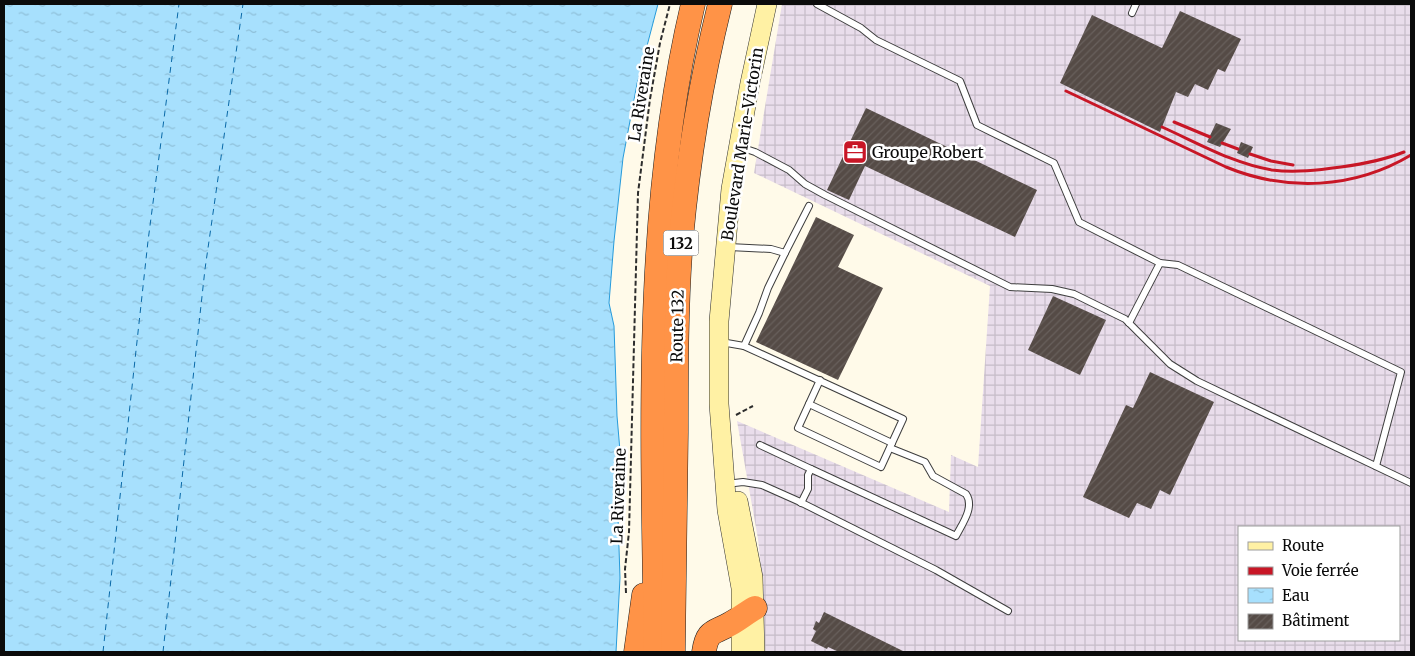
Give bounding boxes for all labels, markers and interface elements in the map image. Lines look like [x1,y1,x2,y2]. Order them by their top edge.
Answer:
street label: La Riveraine [624,45,658,143]
street label: Boulevard Marie-Victorin [717,45,767,242]
office icon: Groupe Robert [842,139,868,165]
place label: Groupe Robert [872,142,985,162]
road number: 132 [664,230,698,256]
street label: Route 132 [666,289,688,363]
street label: La Riveraine [606,448,630,544]
legend [1238,526,1400,641]
text: Route [1282,536,1324,555]
text: Voie ferrée [1281,561,1359,580]
text: Eau [1282,586,1309,605]
text: Bâtiment [1282,611,1350,630]

